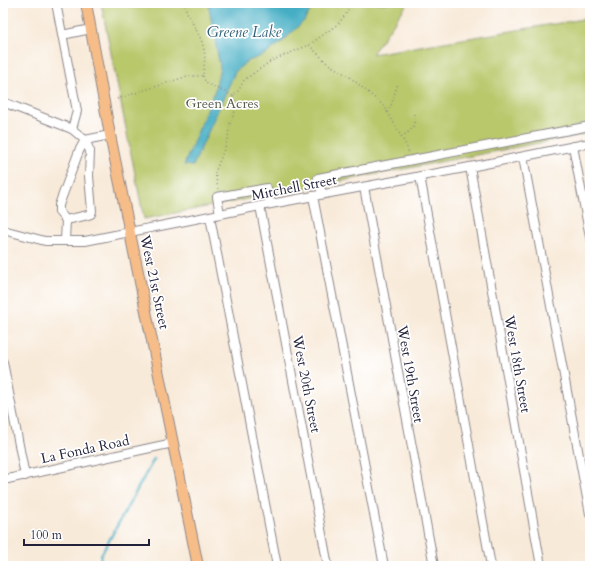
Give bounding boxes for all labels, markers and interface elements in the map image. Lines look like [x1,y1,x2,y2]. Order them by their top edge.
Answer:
water label: Greene Lake [207,22,282,42]
park label: Green Acres [185,94,259,113]
street label: Mitchell Street [250,170,339,205]
street label: West 21st Street [135,232,174,331]
street label: West 18th Street [499,313,536,415]
street label: West 19th Street [392,323,429,425]
street label: West 20th Street [288,333,325,435]
street label: La Fonda Road [39,431,132,468]
scale bar [24,521,149,547]
text: 100 m [30,527,63,543]

